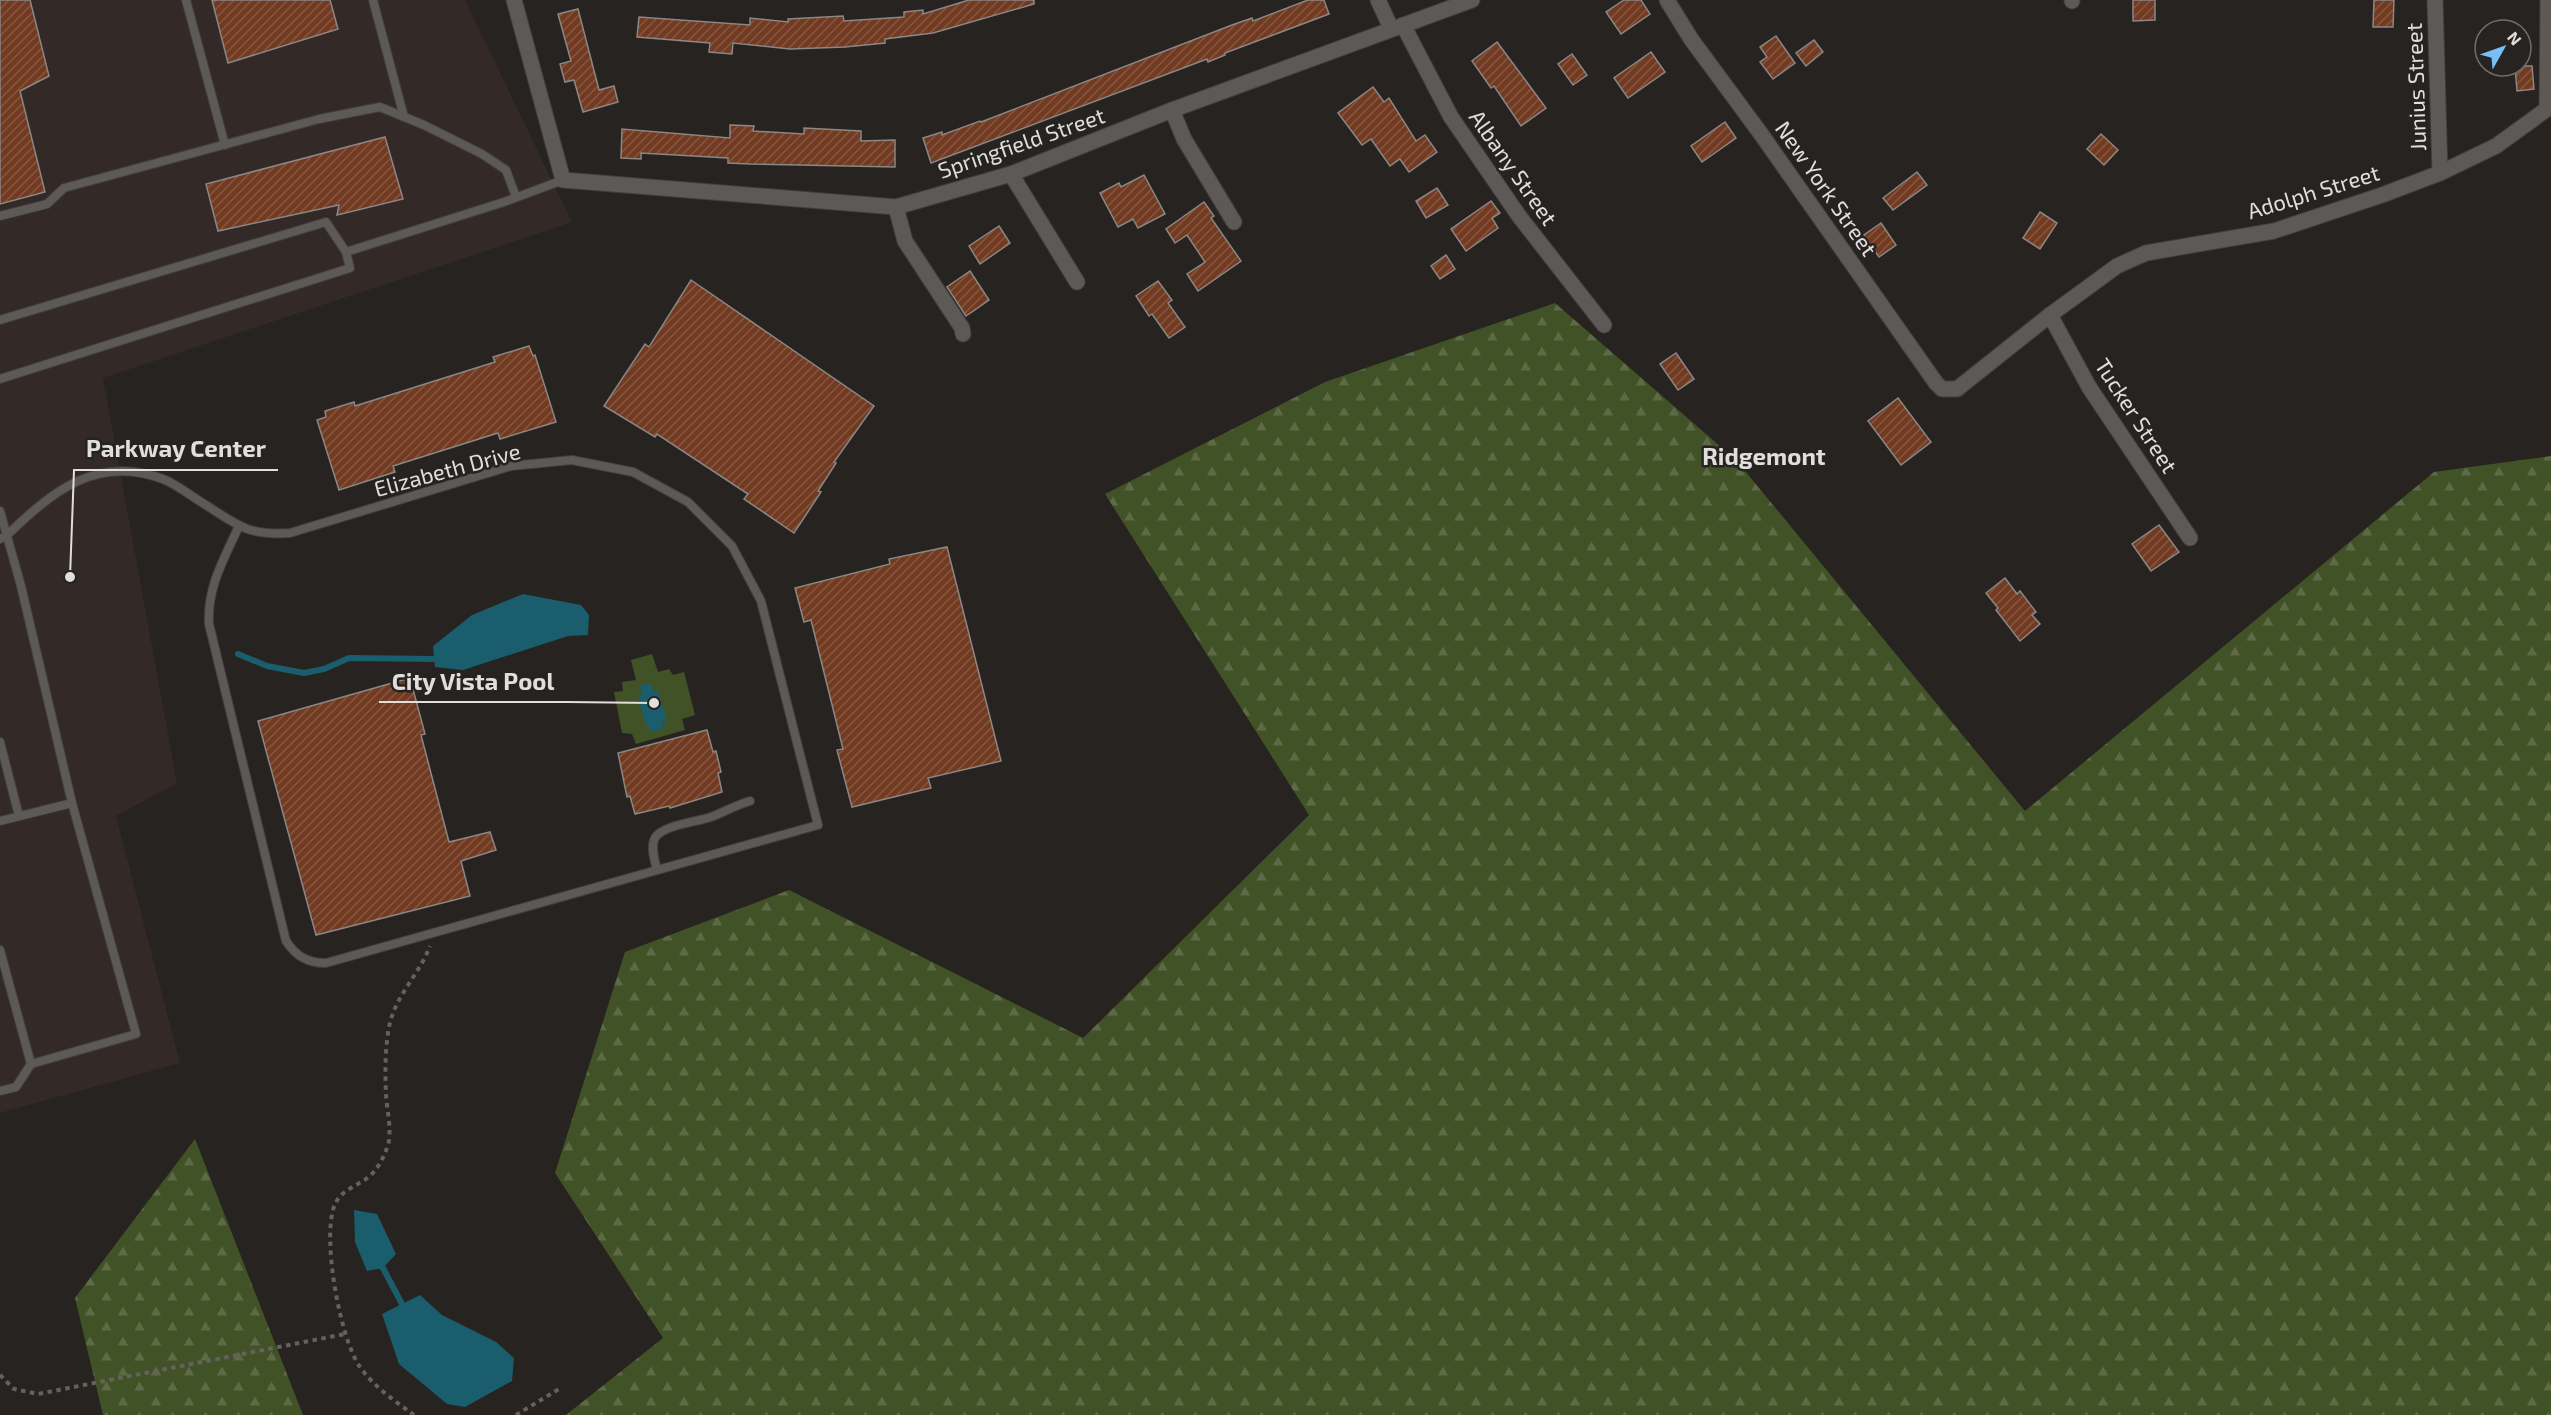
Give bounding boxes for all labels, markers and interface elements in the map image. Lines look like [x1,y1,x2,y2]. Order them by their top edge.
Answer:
north arrow [2473,18,2533,78]
street label: Junius Street [2400,23,2430,151]
text: N [2504,28,2526,49]
street label: Springfield Street [934,101,1108,183]
street label: Albany Street [1465,104,1563,230]
street label: New York Street [1771,116,1883,260]
street label: Adolph Street [2244,159,2382,223]
street label: Tucker Street [2090,353,2184,477]
callout: Parkway Center [74,428,278,470]
text: Parkway Center [86,433,267,462]
street label: Elizabeth Drive [371,437,523,501]
district label: Ridgemont [1702,441,1826,470]
callout: City Vista Pool [379,660,567,702]
text: City Vista Pool [392,666,554,695]

